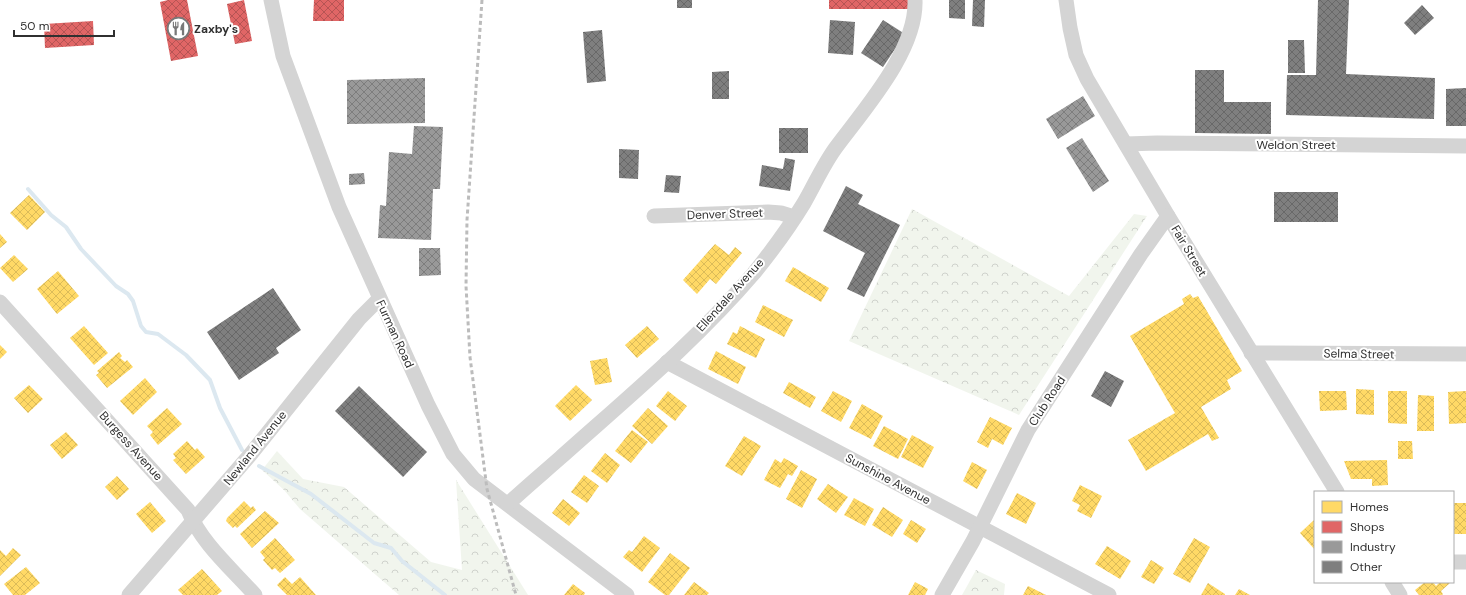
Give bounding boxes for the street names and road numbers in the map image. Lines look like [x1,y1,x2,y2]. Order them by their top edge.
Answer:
street label: Weldon Street [1256,137,1336,153]
street label: Denver Street [687,205,764,223]
street label: Fair Street [1167,222,1211,280]
street label: Ellendale Avenue [693,255,767,335]
street label: Furman Road [372,298,418,370]
street label: Selma Street [1323,345,1395,363]
street label: Club Road [1025,373,1069,429]
street label: Newland Avenue [220,407,290,489]
street label: Burgess Avenue [96,408,166,484]
street label: Sunshine Avenue [843,450,934,508]

